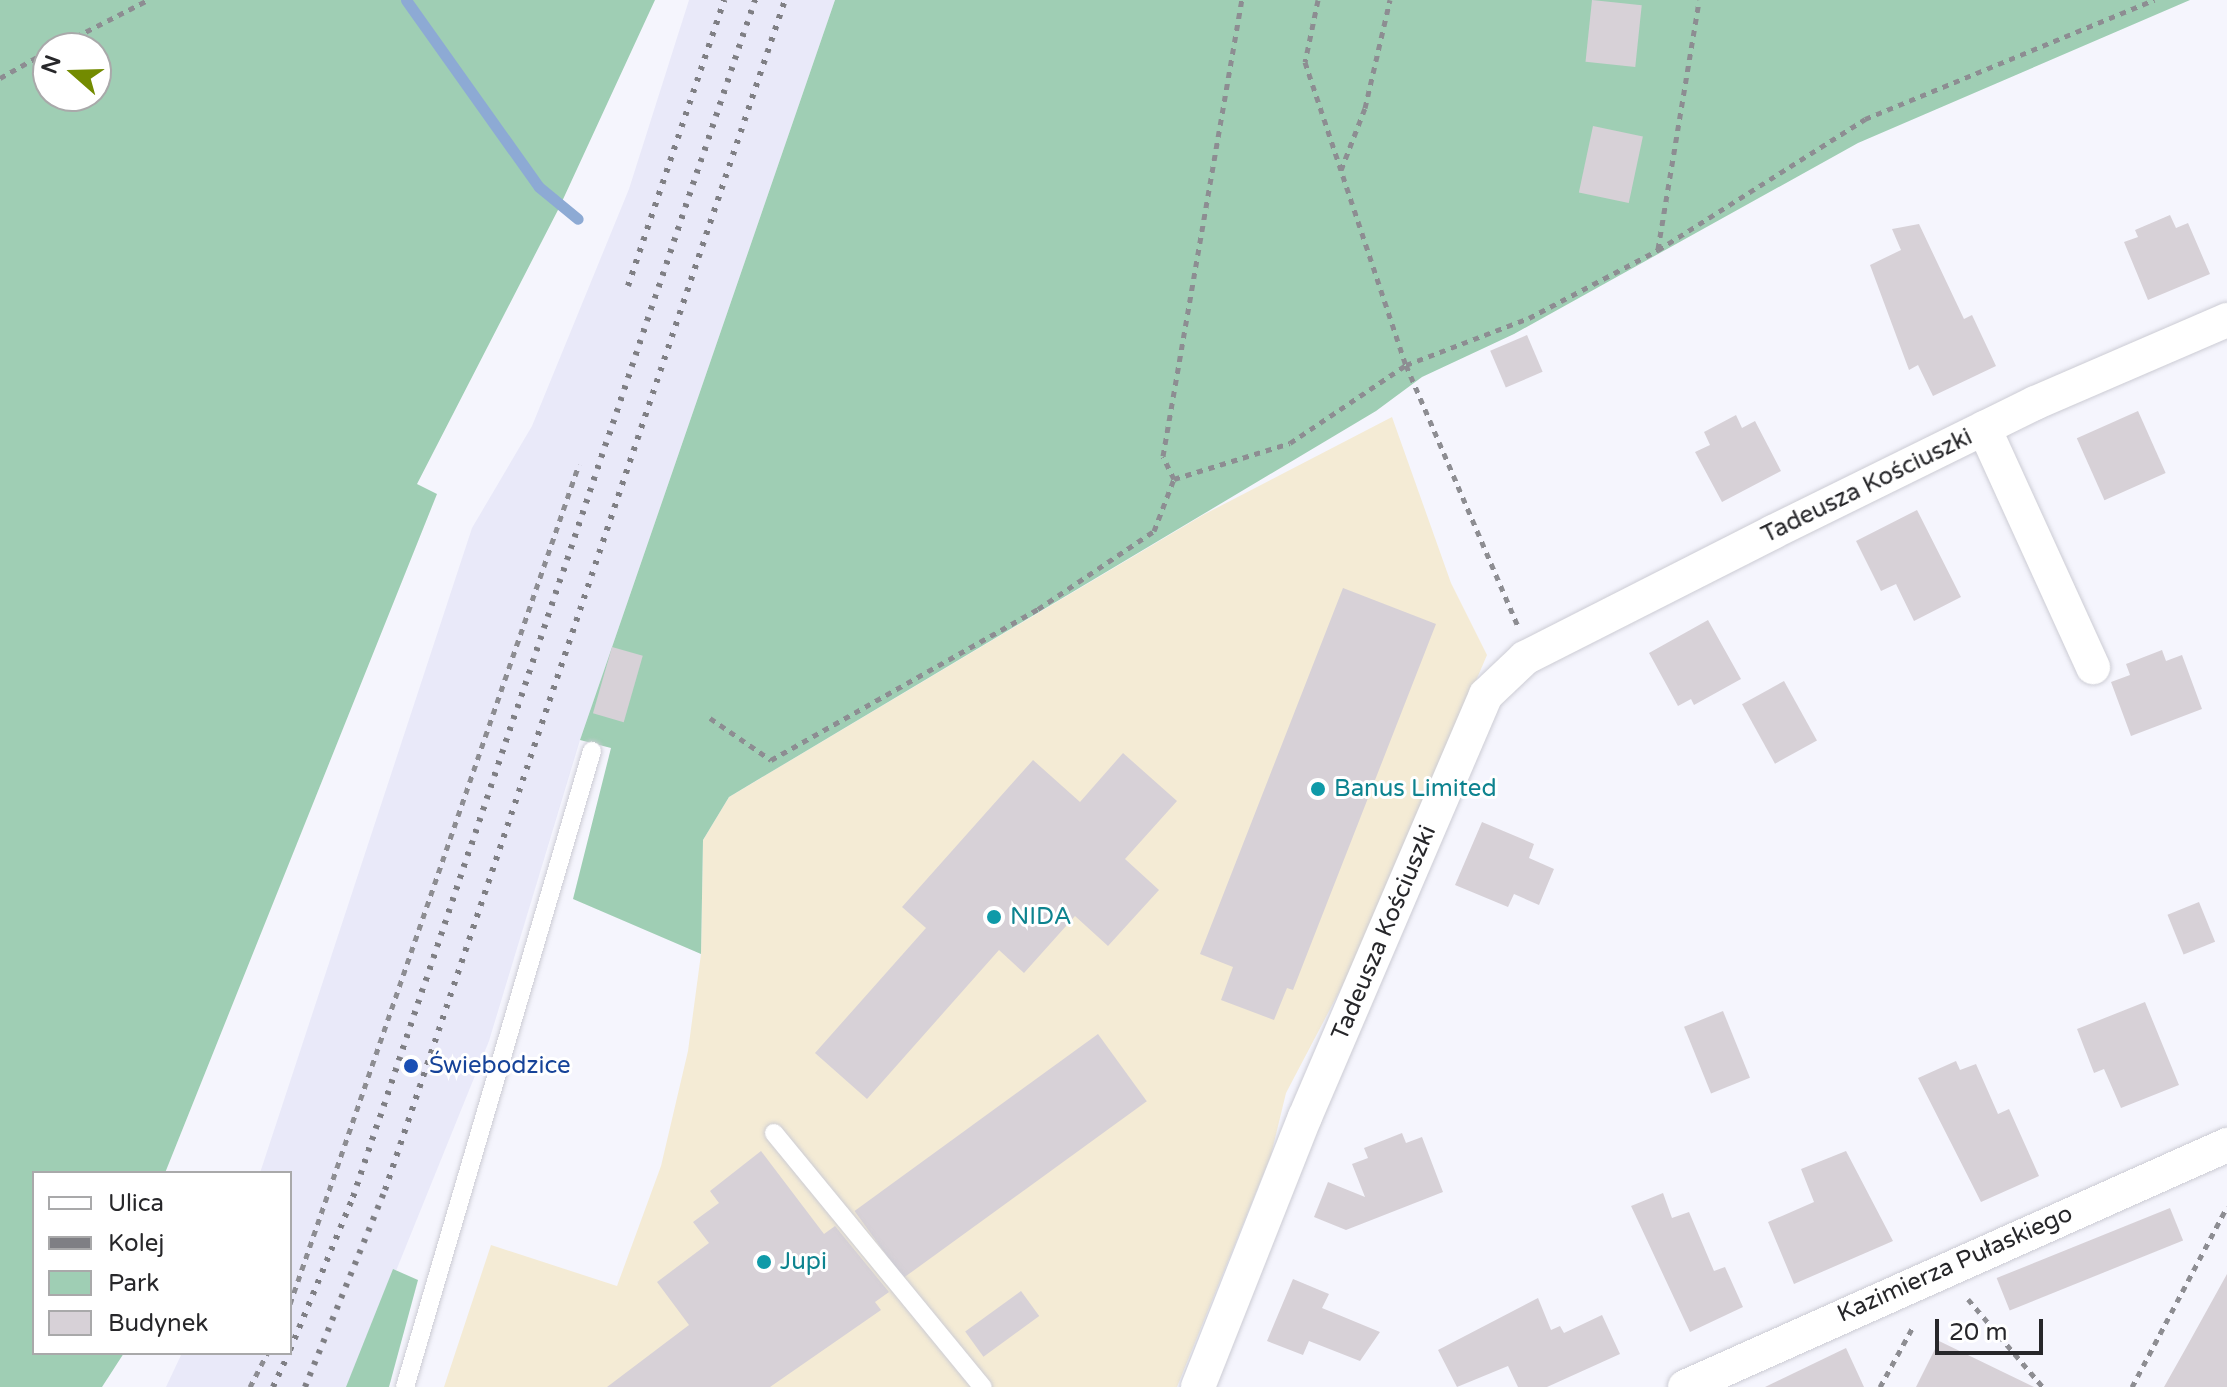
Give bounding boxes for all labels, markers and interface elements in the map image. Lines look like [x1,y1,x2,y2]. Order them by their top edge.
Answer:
north arrow [32,32,112,112]
text: N [36,52,67,77]
street label: Tadeusza Kościuszki [1757,422,1977,550]
place label: Banus Limited [1334,775,1497,803]
marker: Banus Limited [1309,780,1327,798]
street label: Tadeusza Kościuszki [1326,821,1442,1045]
place label: NIDA [1010,903,1072,931]
marker: NIDA [985,908,1003,926]
place label: Świebodzice [429,1052,571,1080]
marker: Świebodzice [400,1055,422,1077]
legend [32,1171,292,1355]
text: Ulica [108,1189,164,1218]
street label: Kazimierza Pułaskiego [1833,1199,2077,1329]
text: Kolej [108,1229,164,1258]
place label: Jupi [780,1248,827,1276]
marker: Jupi [755,1253,773,1271]
text: Park [108,1269,159,1298]
scale bar [1939,1303,2047,1353]
text: Budynek [108,1309,208,1338]
text: 20 m [1949,1318,2007,1347]

